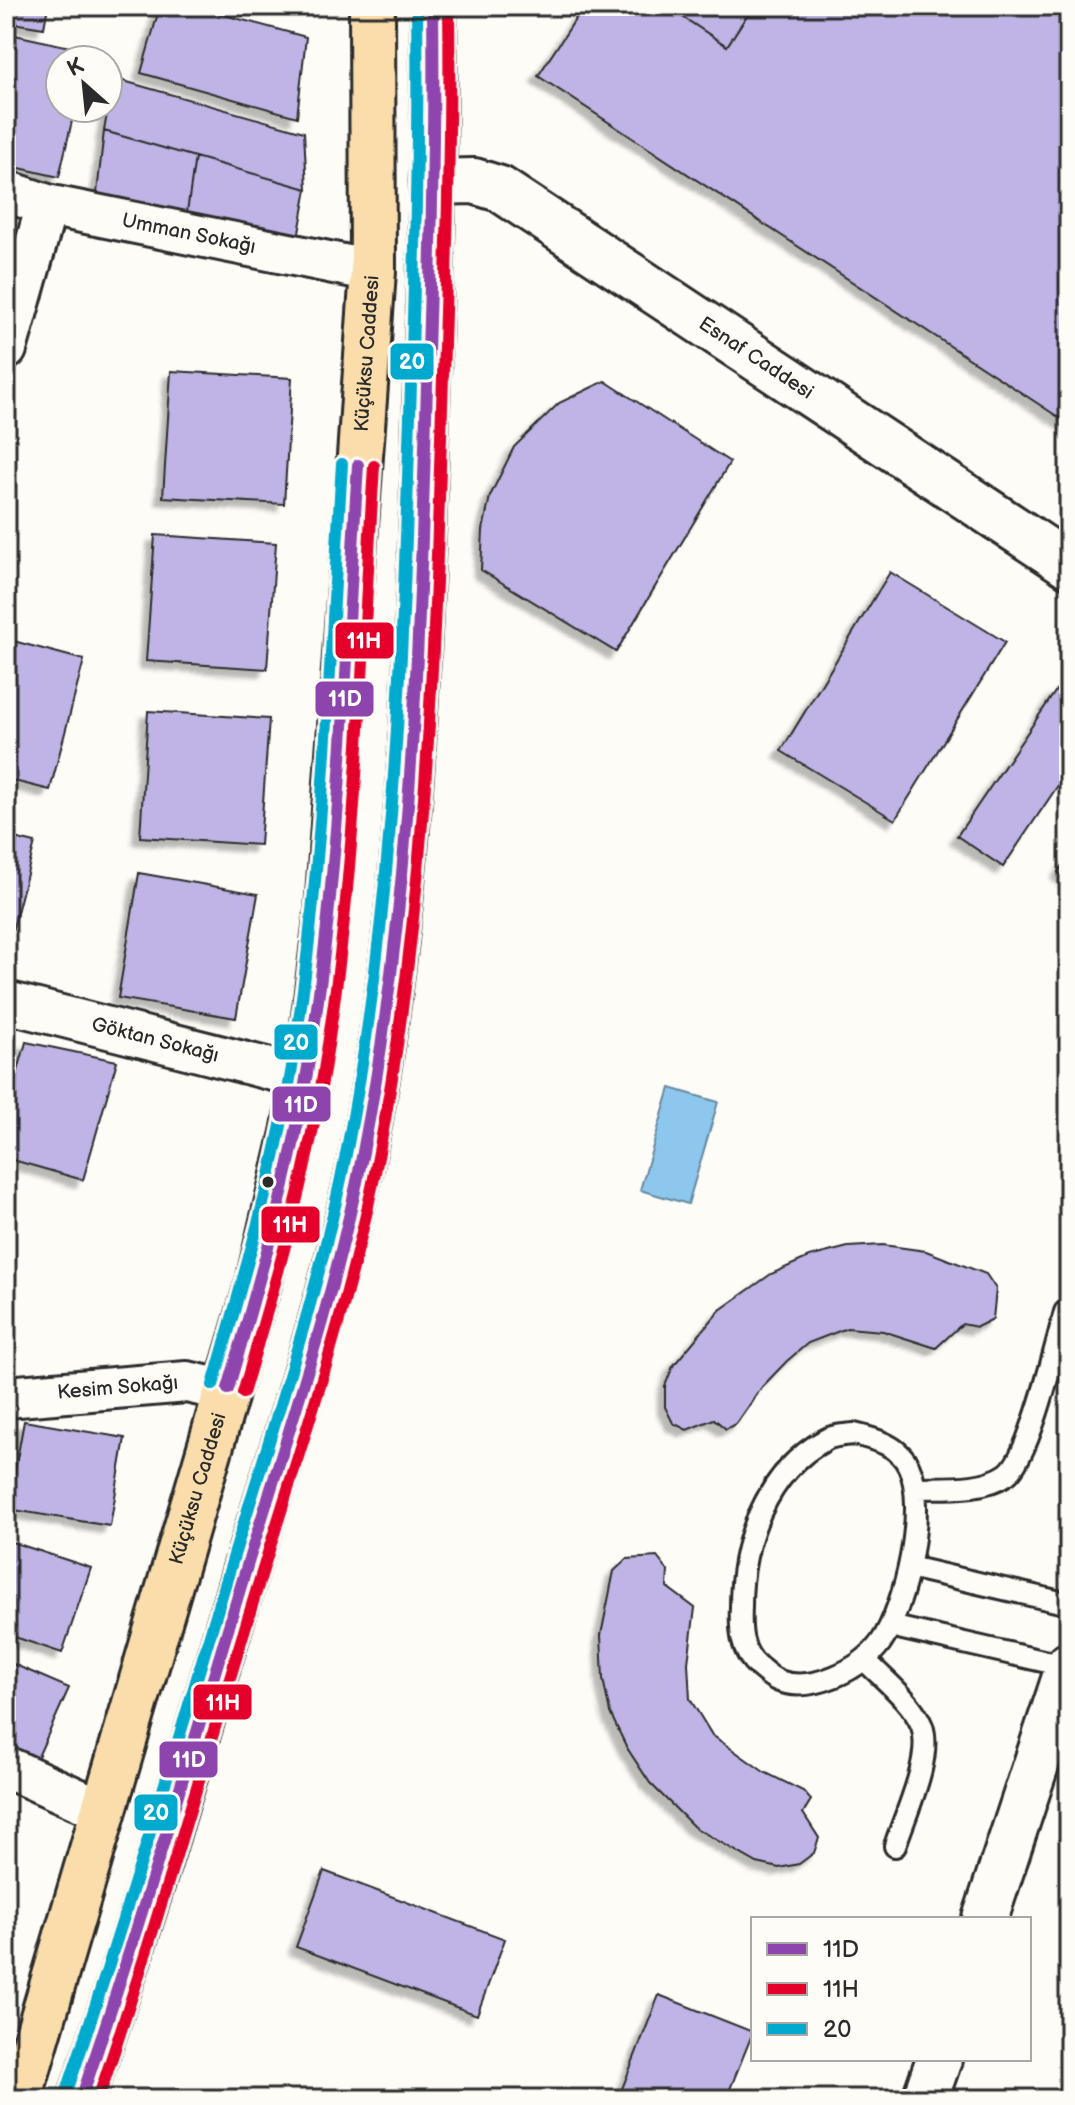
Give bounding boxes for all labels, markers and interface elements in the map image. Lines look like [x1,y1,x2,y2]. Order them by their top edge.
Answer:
north arrow [44,44,124,124]
text: K [63,52,88,83]
street label: Umman Sokağı [120,208,258,259]
street label: Küçüksu Caddesi [350,275,385,433]
street label: Esnaf Caddesi [694,312,818,405]
line badge: 20 [389,342,435,381]
text: 20 [399,349,425,376]
line badge: 11H [334,621,395,660]
text: 11H [347,628,381,655]
line badge: 11D [314,680,375,718]
text: 11D [328,686,362,713]
street label: Göktan Sokağı [89,1012,221,1068]
line badge: 20 [273,1023,319,1061]
text: 20 [283,1030,309,1057]
line badge: 11D [271,1085,332,1123]
text: 11D [284,1092,318,1119]
unlabelled marker [260,1174,276,1190]
line badge: 11H [260,1205,321,1244]
text: 11H [273,1212,307,1239]
street label: Kesim Sokağı [56,1371,179,1405]
street label: Küçüksu Caddesi [164,1410,232,1567]
line badge: 11H [192,1683,253,1721]
text: 11H [206,1690,240,1717]
line badge: 11D [158,1740,219,1779]
text: 11D [172,1747,206,1774]
line badge: 20 [133,1793,179,1832]
text: 20 [143,1800,169,1827]
legend [751,1917,1031,2061]
text: 11D [823,1935,859,1964]
text: 11H [823,1975,859,2004]
text: 20 [823,2015,851,2044]

